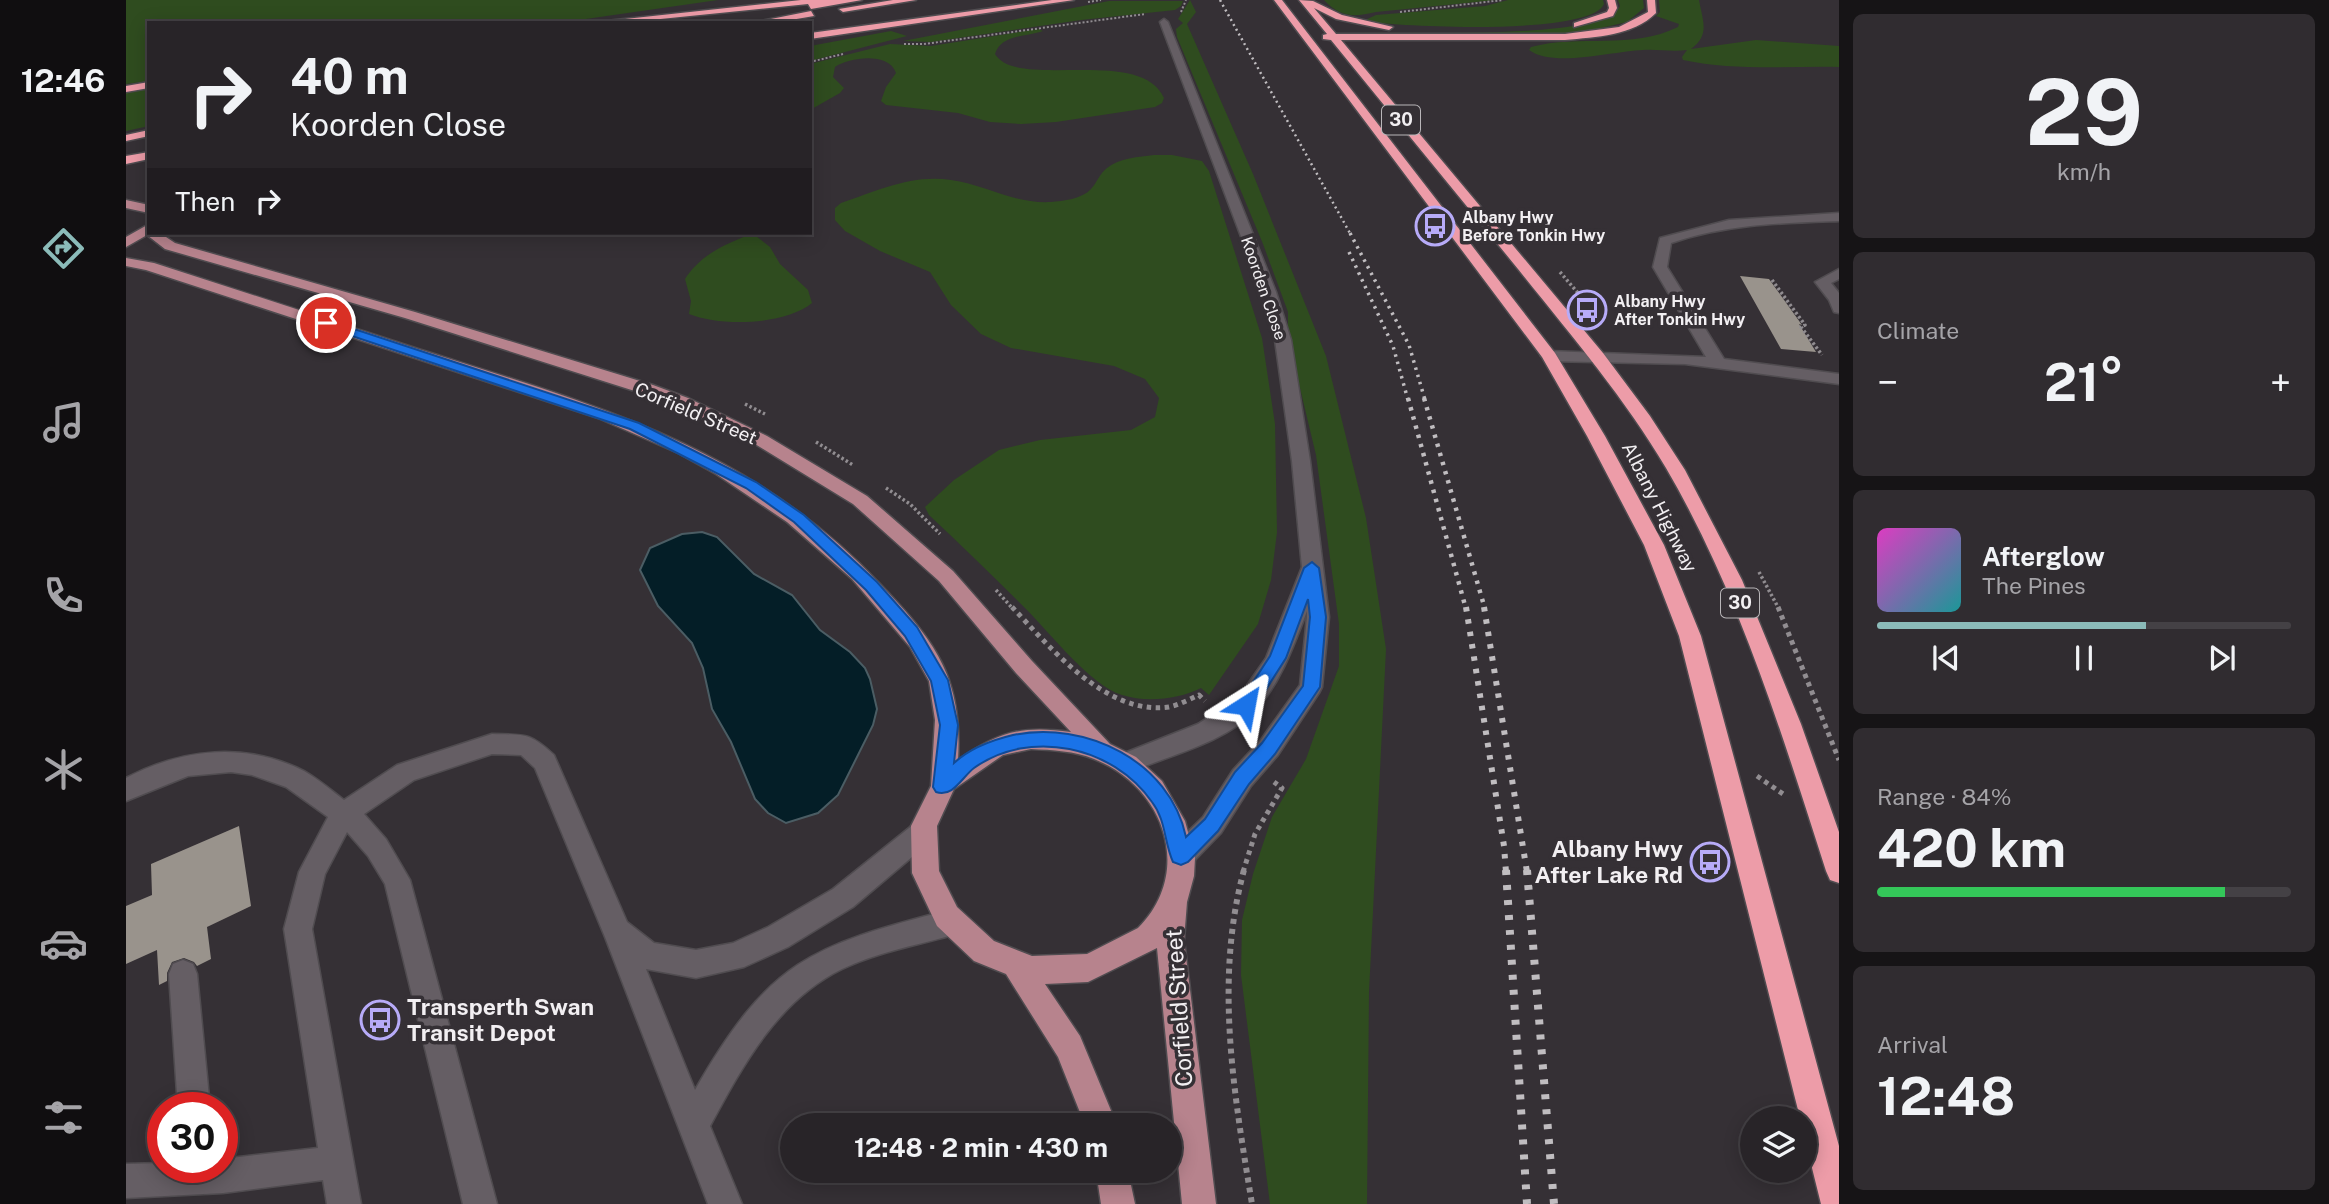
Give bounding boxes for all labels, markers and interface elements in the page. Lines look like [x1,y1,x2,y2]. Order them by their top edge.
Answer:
text: 40 m [290,47,409,105]
icon: right [175,49,266,140]
text: 29 [2025,59,2143,165]
text: 12:46 [21,62,105,99]
text: Koorden Close [290,106,506,143]
road number: 30 [1382,106,1420,134]
text: km/h [2057,158,2111,185]
icon: right [249,182,287,220]
text: Then [175,186,235,217]
bus stop icon: Albany Hwy Before Tonkin Hwy [1414,205,1456,247]
place label: Albany Hwy Before Tonkin Hwy [1462,208,1605,245]
icon: directions [39,224,88,273]
street label: Koorden Close [1237,234,1290,342]
bus stop icon: Albany Hwy After Tonkin Hwy [1566,289,1608,331]
place label: Albany Hwy After Tonkin Hwy [1614,292,1745,329]
pin [296,293,356,353]
icon: arrive [307,304,345,342]
text: Climate [1877,317,1959,344]
text: 21° [2044,352,2124,413]
text: − [1877,360,1898,405]
text: + [2270,360,2291,405]
street label: Corfield Street [632,377,760,449]
icon: music [39,398,88,447]
street label: Albany Highway [1618,438,1702,576]
text: Afterglow [1982,541,2105,572]
icon: phone [39,571,88,620]
text: The Pines [1982,572,2086,599]
road number: 30 [1721,588,1759,618]
icon: previous [1927,639,1965,677]
icon: pause [2065,639,2103,677]
icon: next [2203,639,2241,677]
position arrow [1209,668,1283,742]
icon: climate [39,745,88,794]
text: Range · 84% [1877,783,2012,810]
text: 420 km [1877,818,2066,879]
place label: Albany Hwy After Lake Rd [1535,835,1683,888]
bus stop icon: Albany Hwy After Lake Rd [1689,841,1731,883]
icon: car [39,919,88,968]
street label: Corfield Street [1160,928,1197,1088]
place label: Transperth Swan Transit Depot [407,993,594,1046]
bus stop icon: Transperth Swan Transit Depot [359,999,401,1041]
text: Arrival [1877,1031,1948,1058]
text: 12:48 [1877,1066,2015,1127]
speed limit sign: 30 [147,1092,238,1183]
icon: filters [39,1093,88,1142]
map controls [1740,1106,1817,1183]
button: layers [1740,1106,1817,1183]
text: 12:48 · 2 min · 430 m [854,1132,1108,1163]

